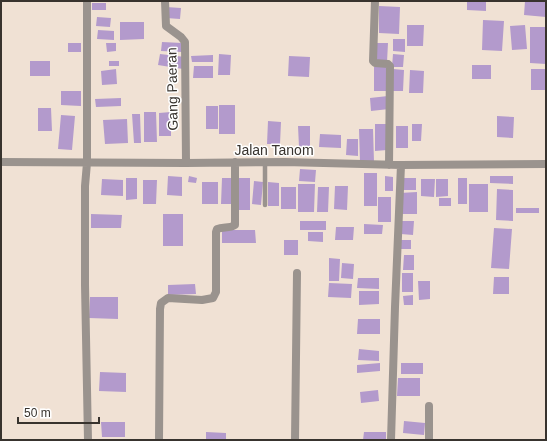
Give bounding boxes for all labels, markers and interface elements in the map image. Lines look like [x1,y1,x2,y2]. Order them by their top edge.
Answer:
street label: Gang Paeran [163,47,181,131]
street label: Jalan Tanom [234,142,314,158]
scale bar [18,399,99,425]
text: 50 m [24,406,51,420]

